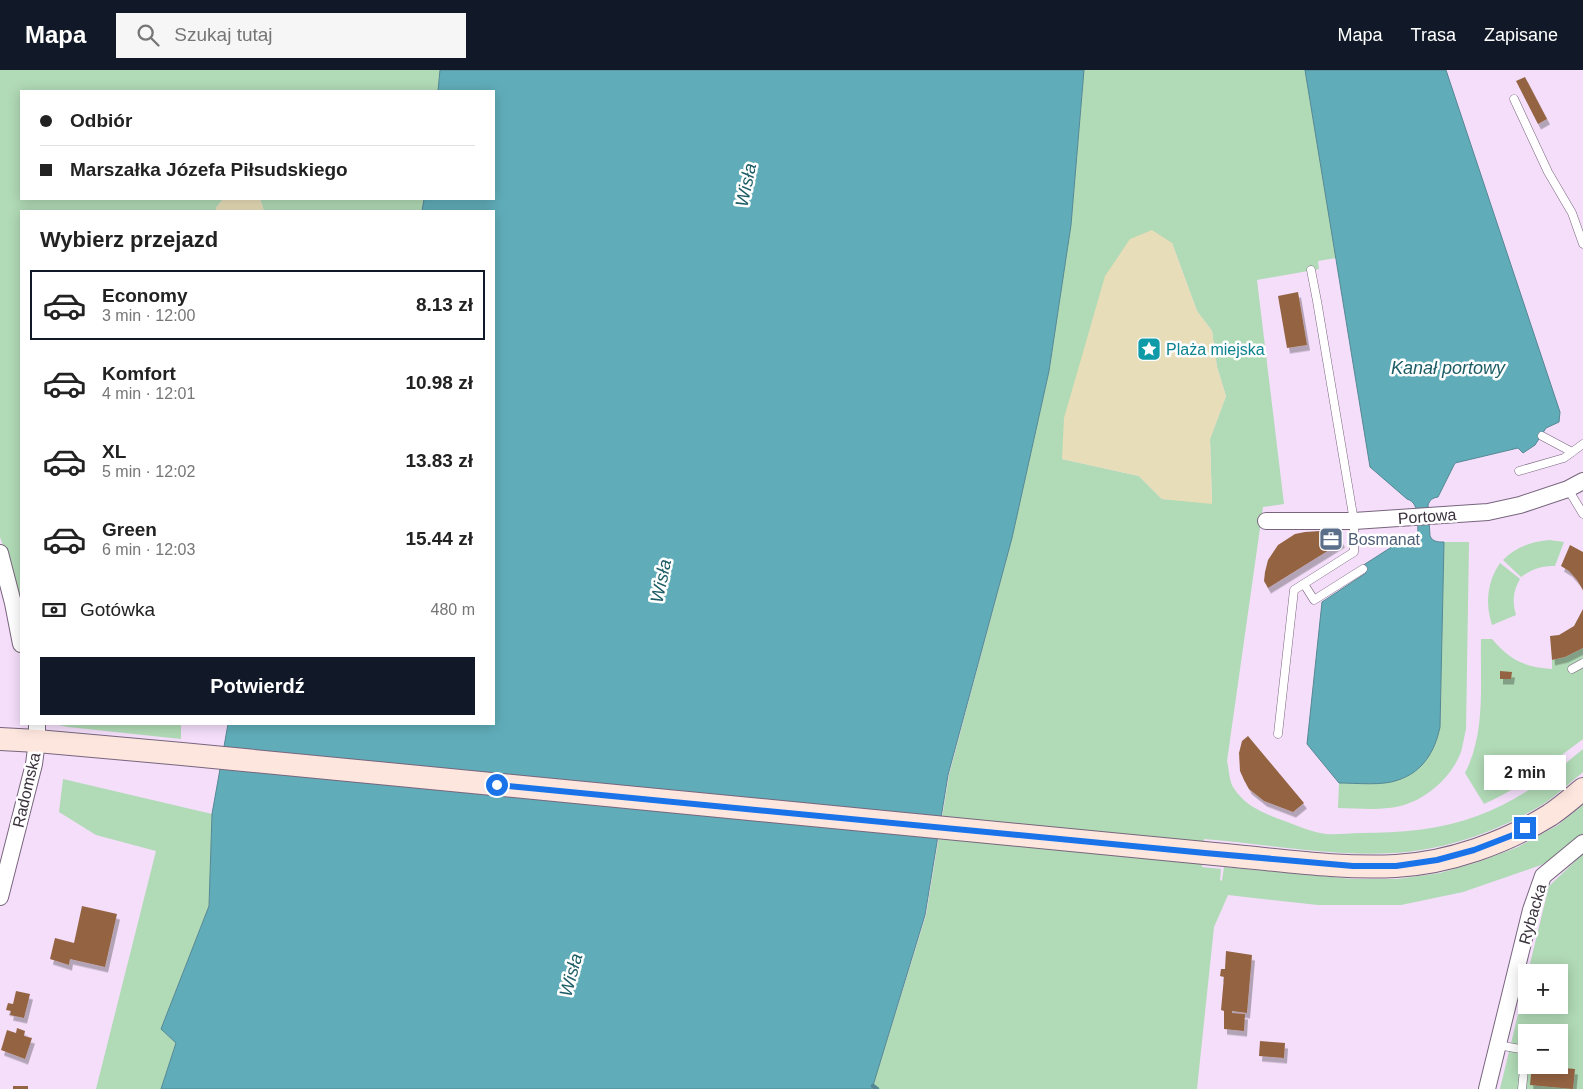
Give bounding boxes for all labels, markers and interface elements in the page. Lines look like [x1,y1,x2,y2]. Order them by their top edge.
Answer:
search box [116,13,466,58]
text: Mapa [25,21,86,48]
icon: search [134,21,162,49]
text: Szukaj tutaj [174,24,273,45]
text: Mapa [1338,25,1383,45]
text: Trasa [1411,25,1456,45]
text: Zapisane [1484,25,1558,45]
text: Odbiór [70,110,132,131]
text: Marszałka Józefa Piłsudskiego [70,159,348,180]
water label: Wisła [732,161,760,209]
text: Wybierz przejazd [40,227,218,252]
icon: car [42,283,87,328]
text: Economy [102,285,188,306]
text: 8.13 zł [416,294,473,315]
text: 3 min · 12:00 [102,307,195,324]
place icon: Plaża miejska [1136,336,1162,362]
place label: Plaża miejska [1166,341,1265,358]
water label: Kanał portowy [1391,358,1506,378]
icon: car [42,361,87,406]
text: Komfort [102,363,176,384]
text: 10.98 zł [405,372,473,393]
text: 4 min · 12:01 [102,385,195,402]
icon: car [42,439,87,484]
text: XL [102,441,126,462]
text: 13.83 zł [405,450,473,471]
text: 5 min · 12:02 [102,463,195,480]
street label: Portowa [1397,506,1457,527]
icon: car [42,517,87,562]
text: Green [102,519,157,540]
office icon: Bosmanat [1318,526,1344,552]
text: 15.44 zł [405,528,473,549]
place label: Bosmanat [1348,531,1421,548]
text: 6 min · 12:03 [102,541,195,558]
water label: Wisła [647,557,675,605]
icon: cash [40,596,68,624]
text: Gotówka [80,599,155,620]
text: 480 m [431,601,475,618]
button: Potwierdź [40,657,475,715]
street label: Radomska [10,751,43,829]
callout: 2 min [1484,756,1566,790]
text: 2 min [1504,764,1546,781]
route start [486,774,508,796]
route end [1514,817,1536,839]
street label: Rybacka [1516,882,1549,946]
water label: Wisła [556,951,586,999]
map controls [1518,964,1568,1074]
button: + [1518,964,1568,1014]
button: − [1518,1024,1568,1074]

